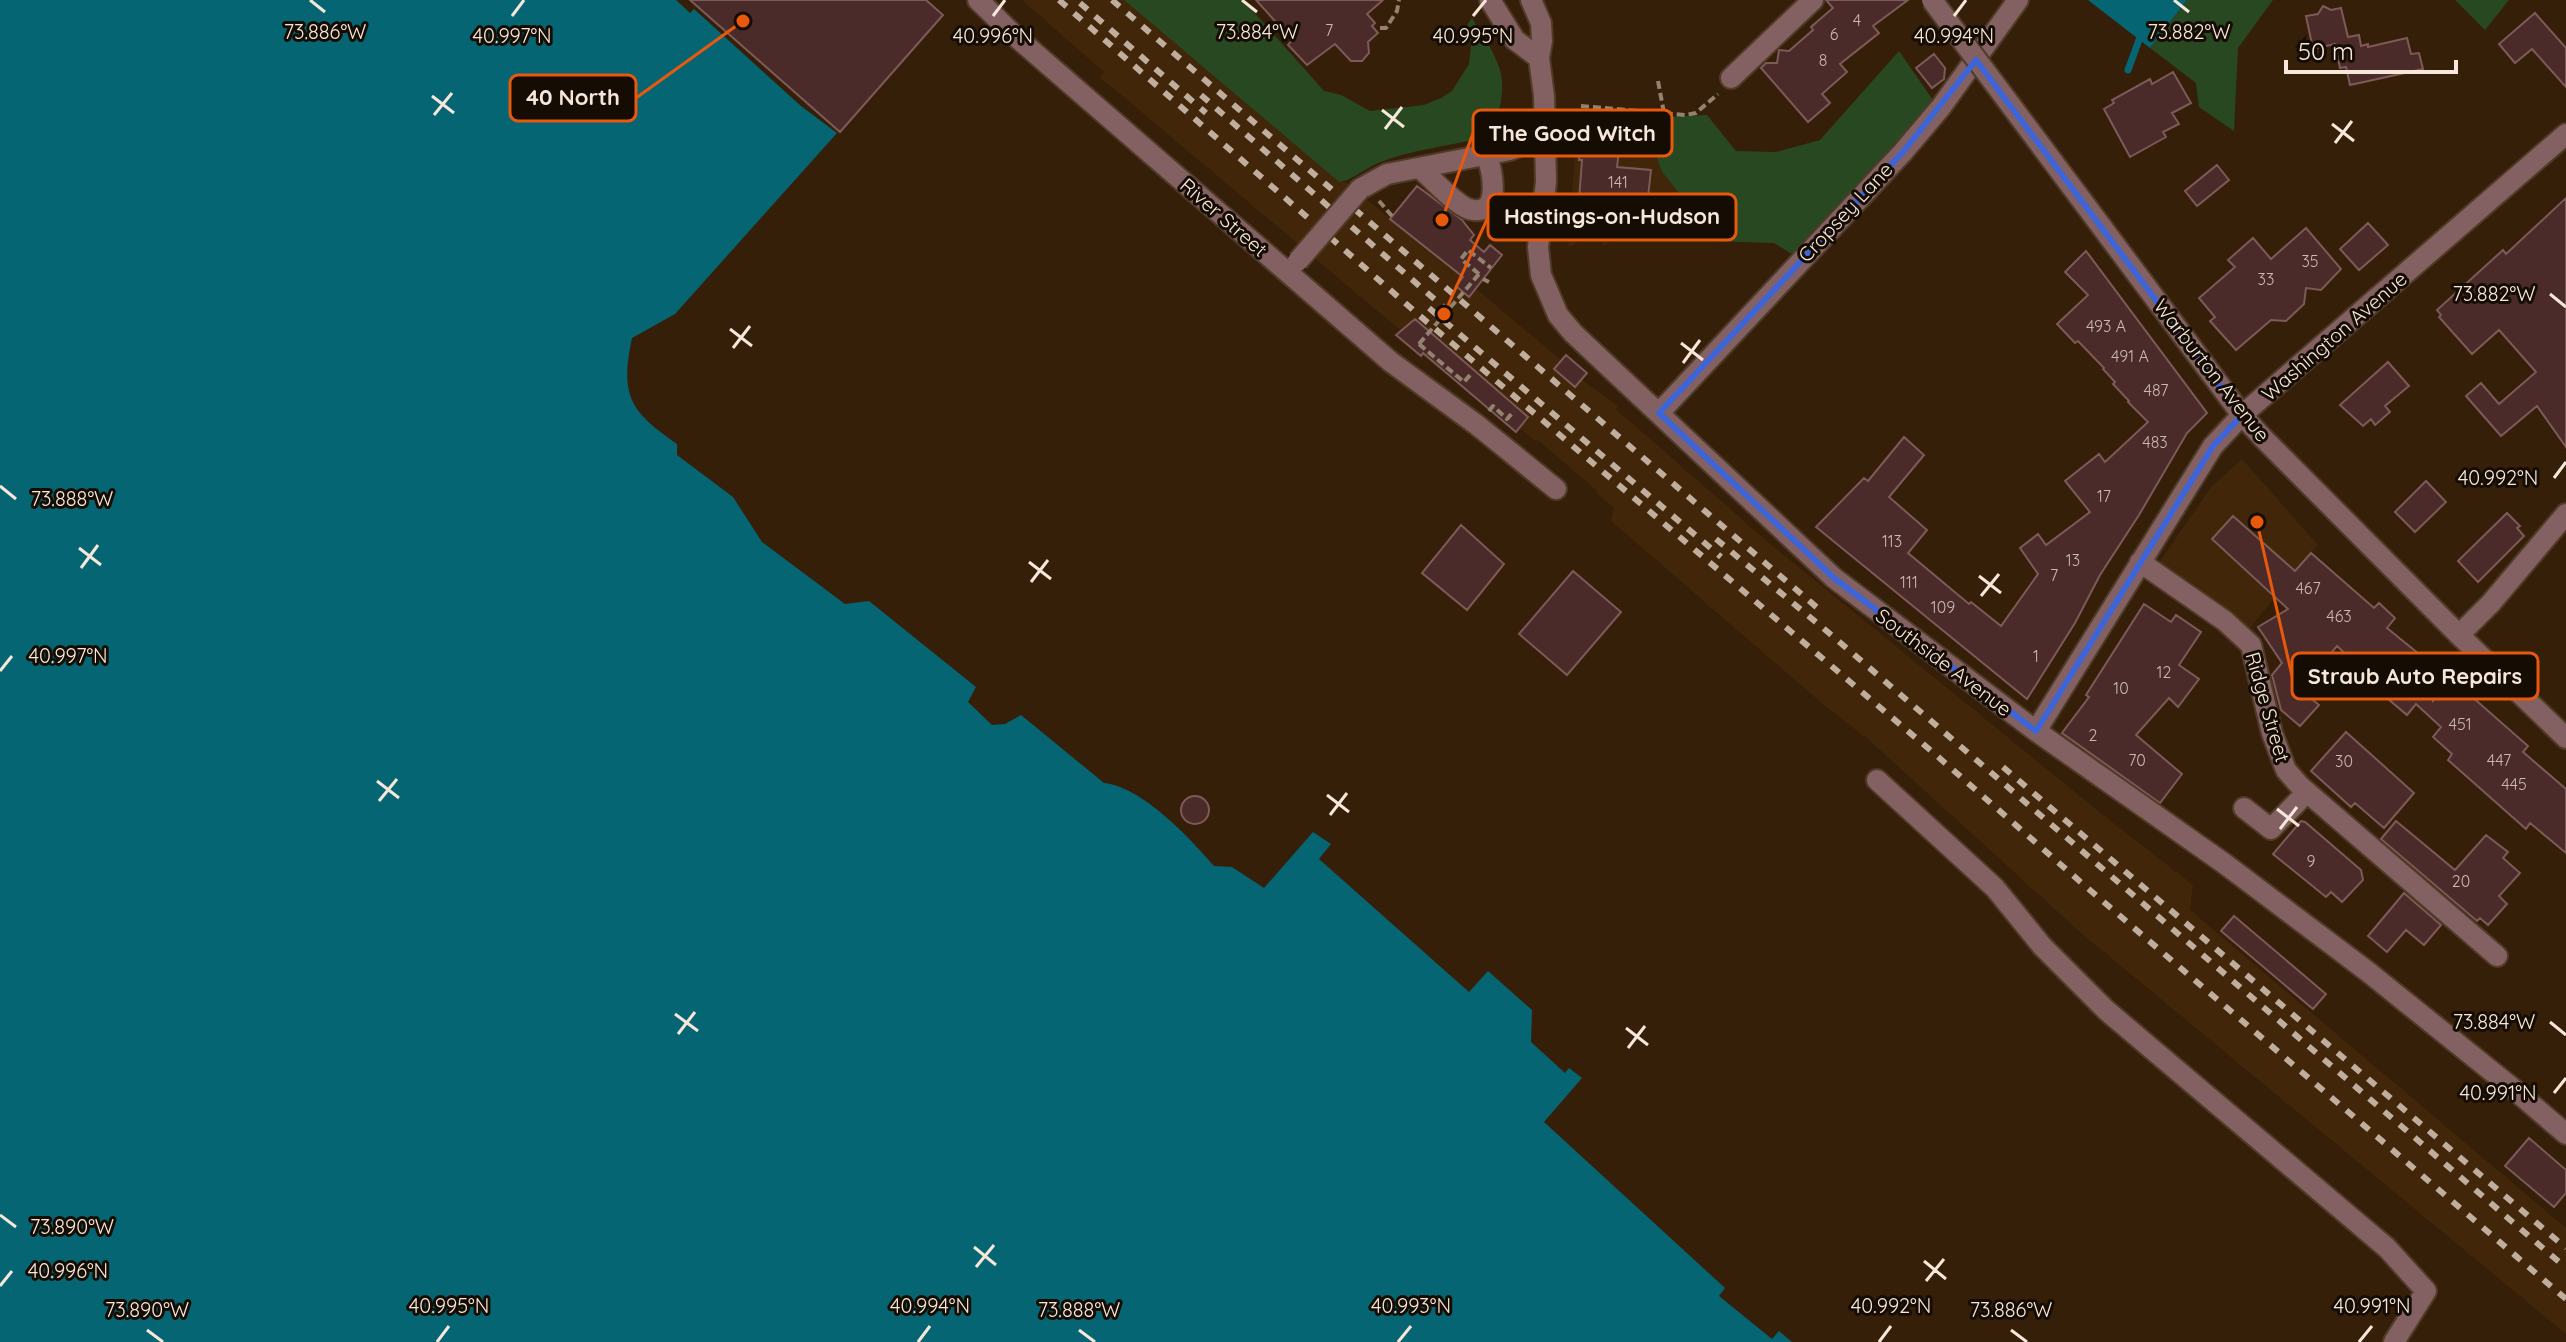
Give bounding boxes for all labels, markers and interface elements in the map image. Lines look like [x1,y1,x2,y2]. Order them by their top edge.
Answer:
house number: 4 [1853,10,1861,30]
text: 73.886°W [284,19,366,44]
text: 73.884°W [1216,19,1298,44]
text: 73.882°W [2148,19,2231,44]
house number: 7 [1325,20,1333,40]
text: 40.997°N [472,23,552,48]
text: 40.996°N [953,23,1033,48]
text: 40.995°N [1433,23,1513,48]
text: 40.994°N [1914,23,1994,48]
house number: 6 [1830,24,1839,44]
scale bar [2286,24,2456,74]
text: 50 m [2298,36,2354,66]
house number: 8 [1819,50,1827,70]
callout: 40 North [510,75,636,121]
text: 40 North [526,83,620,111]
callout: The Good Witch [1473,110,1672,156]
text: The Good Witch [1488,119,1656,147]
street label: Cropsey Lane [1792,157,1898,267]
street label: River Street [1175,172,1273,262]
house number: 141 [1608,172,1628,192]
callout: Hastings-on-Hudson [1488,194,1736,240]
text: Hastings-on-Hudson [1504,202,1720,230]
house number: 35 [2301,251,2319,271]
street label: Washington Avenue [2256,266,2412,406]
house number: 33 [2258,269,2274,289]
text: 73.882°W [2453,281,2536,306]
street label: Warburton Avenue [2148,294,2276,446]
house number: 493 A [2086,316,2126,336]
house number: 491 A [2111,346,2149,366]
house number: 487 [2144,380,2168,400]
house number: 483 [2142,432,2168,452]
text: 40.992°N [2458,465,2538,490]
text: 73.888°W [31,486,113,511]
house number: 17 [2097,486,2111,506]
house number: 113 [1882,531,1902,551]
house number: 13 [2066,550,2080,570]
house number: 7 [2050,565,2058,585]
house number: 111 [1900,572,1918,592]
house number: 467 [2295,578,2321,598]
house number: 109 [1931,597,1955,617]
street label: Southside Avenue [1871,603,2017,721]
house number: 463 [2326,606,2352,626]
text: 40.997°N [28,643,108,668]
house number: 1 [2033,646,2039,666]
street label: Ridge Street [2240,649,2296,765]
callout: Straub Auto Repairs [2292,653,2538,699]
house number: 12 [2157,662,2172,682]
text: Straub Auto Repairs [2308,662,2522,690]
house number: 10 [2113,678,2129,698]
house number: 451 [2448,714,2472,734]
house number: 2 [2089,725,2098,745]
house number: 70 [2128,750,2146,770]
house number: 447 [2487,750,2511,770]
house number: 30 [2335,751,2353,771]
house number: 445 [2501,774,2527,794]
house number: 9 [2307,851,2316,871]
house number: 20 [2452,871,2470,891]
text: 73.884°W [2453,1009,2535,1034]
text: 40.991°N [2459,1080,2537,1105]
text: 73.890°W [30,1214,114,1239]
text: 40.996°N [28,1258,108,1283]
text: 40.995°N [409,1293,489,1318]
text: 40.994°N [890,1293,970,1318]
text: 40.993°N [1371,1293,1451,1318]
text: 40.992°N [1851,1293,1931,1318]
text: 40.991°N [2333,1293,2411,1318]
text: 73.890°W [105,1297,189,1322]
text: 73.888°W [1038,1297,1120,1322]
text: 73.886°W [1970,1297,2052,1322]

